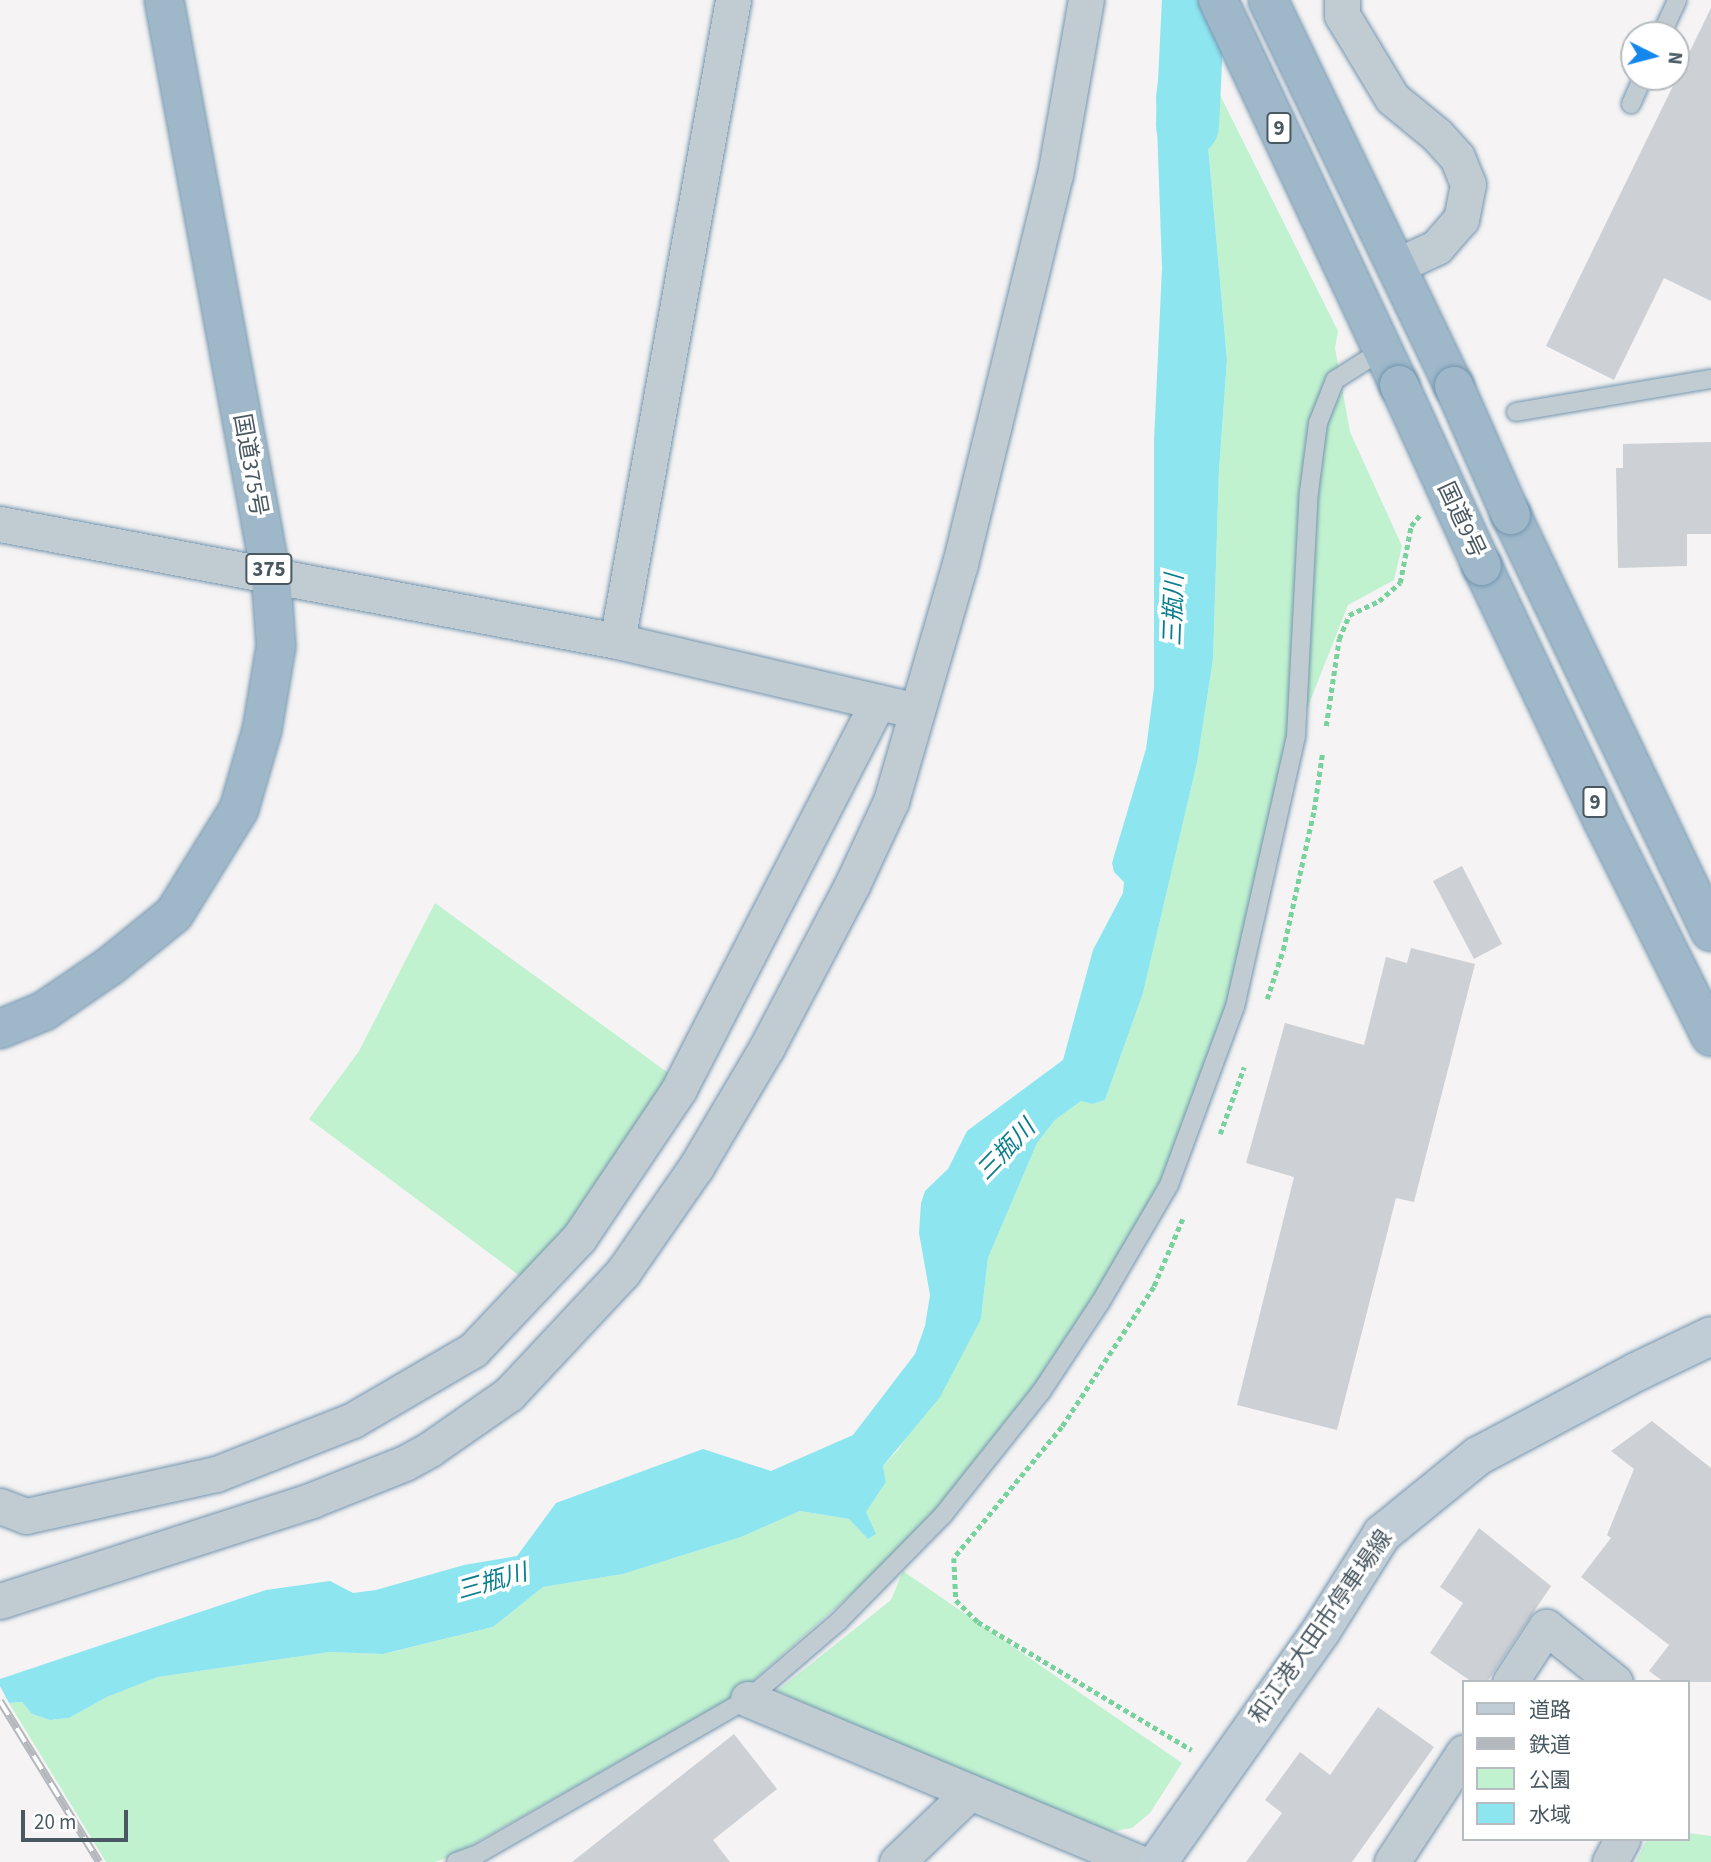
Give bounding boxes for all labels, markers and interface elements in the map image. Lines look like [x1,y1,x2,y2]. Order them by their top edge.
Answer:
north arrow [1620,21,1690,91]
text: N [1660,50,1688,66]
road number: 9 [1265,110,1293,146]
street label: 国道375号 [227,412,273,518]
street label: 国道9号 [1431,478,1491,562]
road number: 375 [244,552,294,586]
water label: 三瓶川 [1158,574,1190,646]
road number: 9 [1581,784,1609,820]
water label: 三瓶川 [971,1114,1041,1186]
street label: 和江港大田市停車場線 [1244,1525,1398,1729]
water label: 三瓶川 [453,1558,531,1606]
legend [1462,1680,1690,1841]
text: 道路 [1529,1695,1571,1725]
text: 鉄道 [1529,1730,1571,1760]
text: 公園 [1529,1765,1571,1795]
scale bar [24,1796,131,1840]
text: 水域 [1529,1800,1571,1830]
text: 20 m [34,1807,76,1837]

